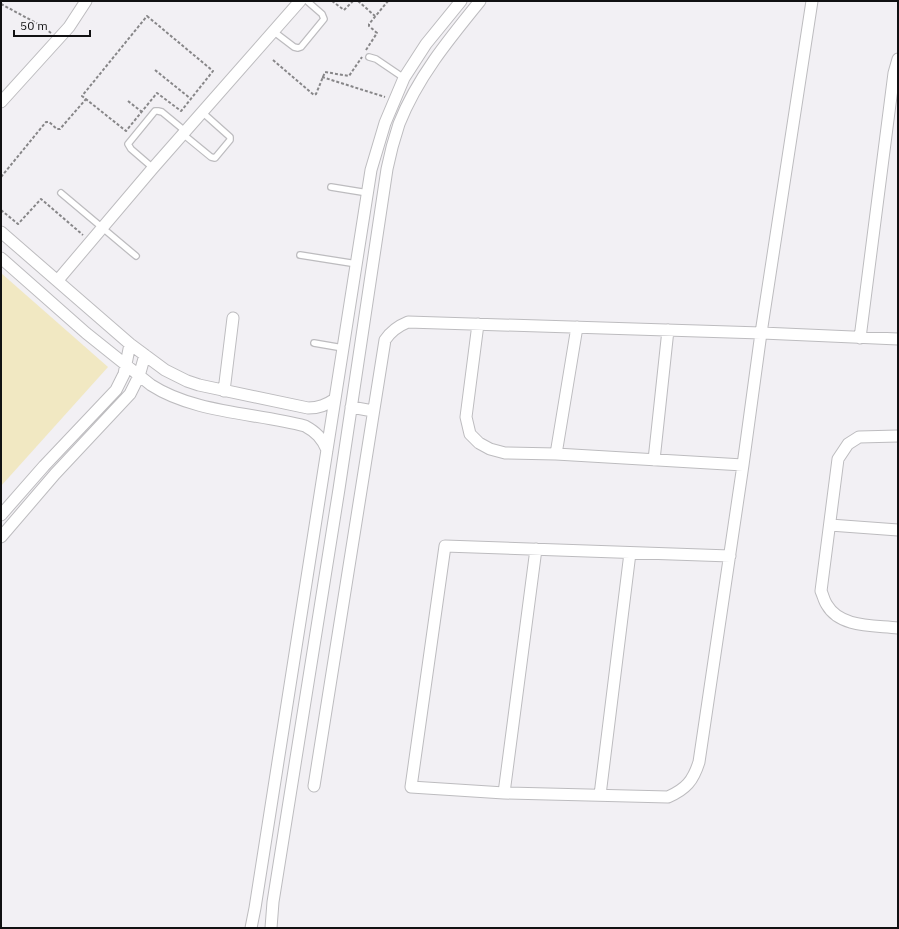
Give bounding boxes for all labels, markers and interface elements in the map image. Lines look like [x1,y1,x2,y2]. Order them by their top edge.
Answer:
scale bar [14,12,90,38]
text: 50 m [20,18,48,33]

